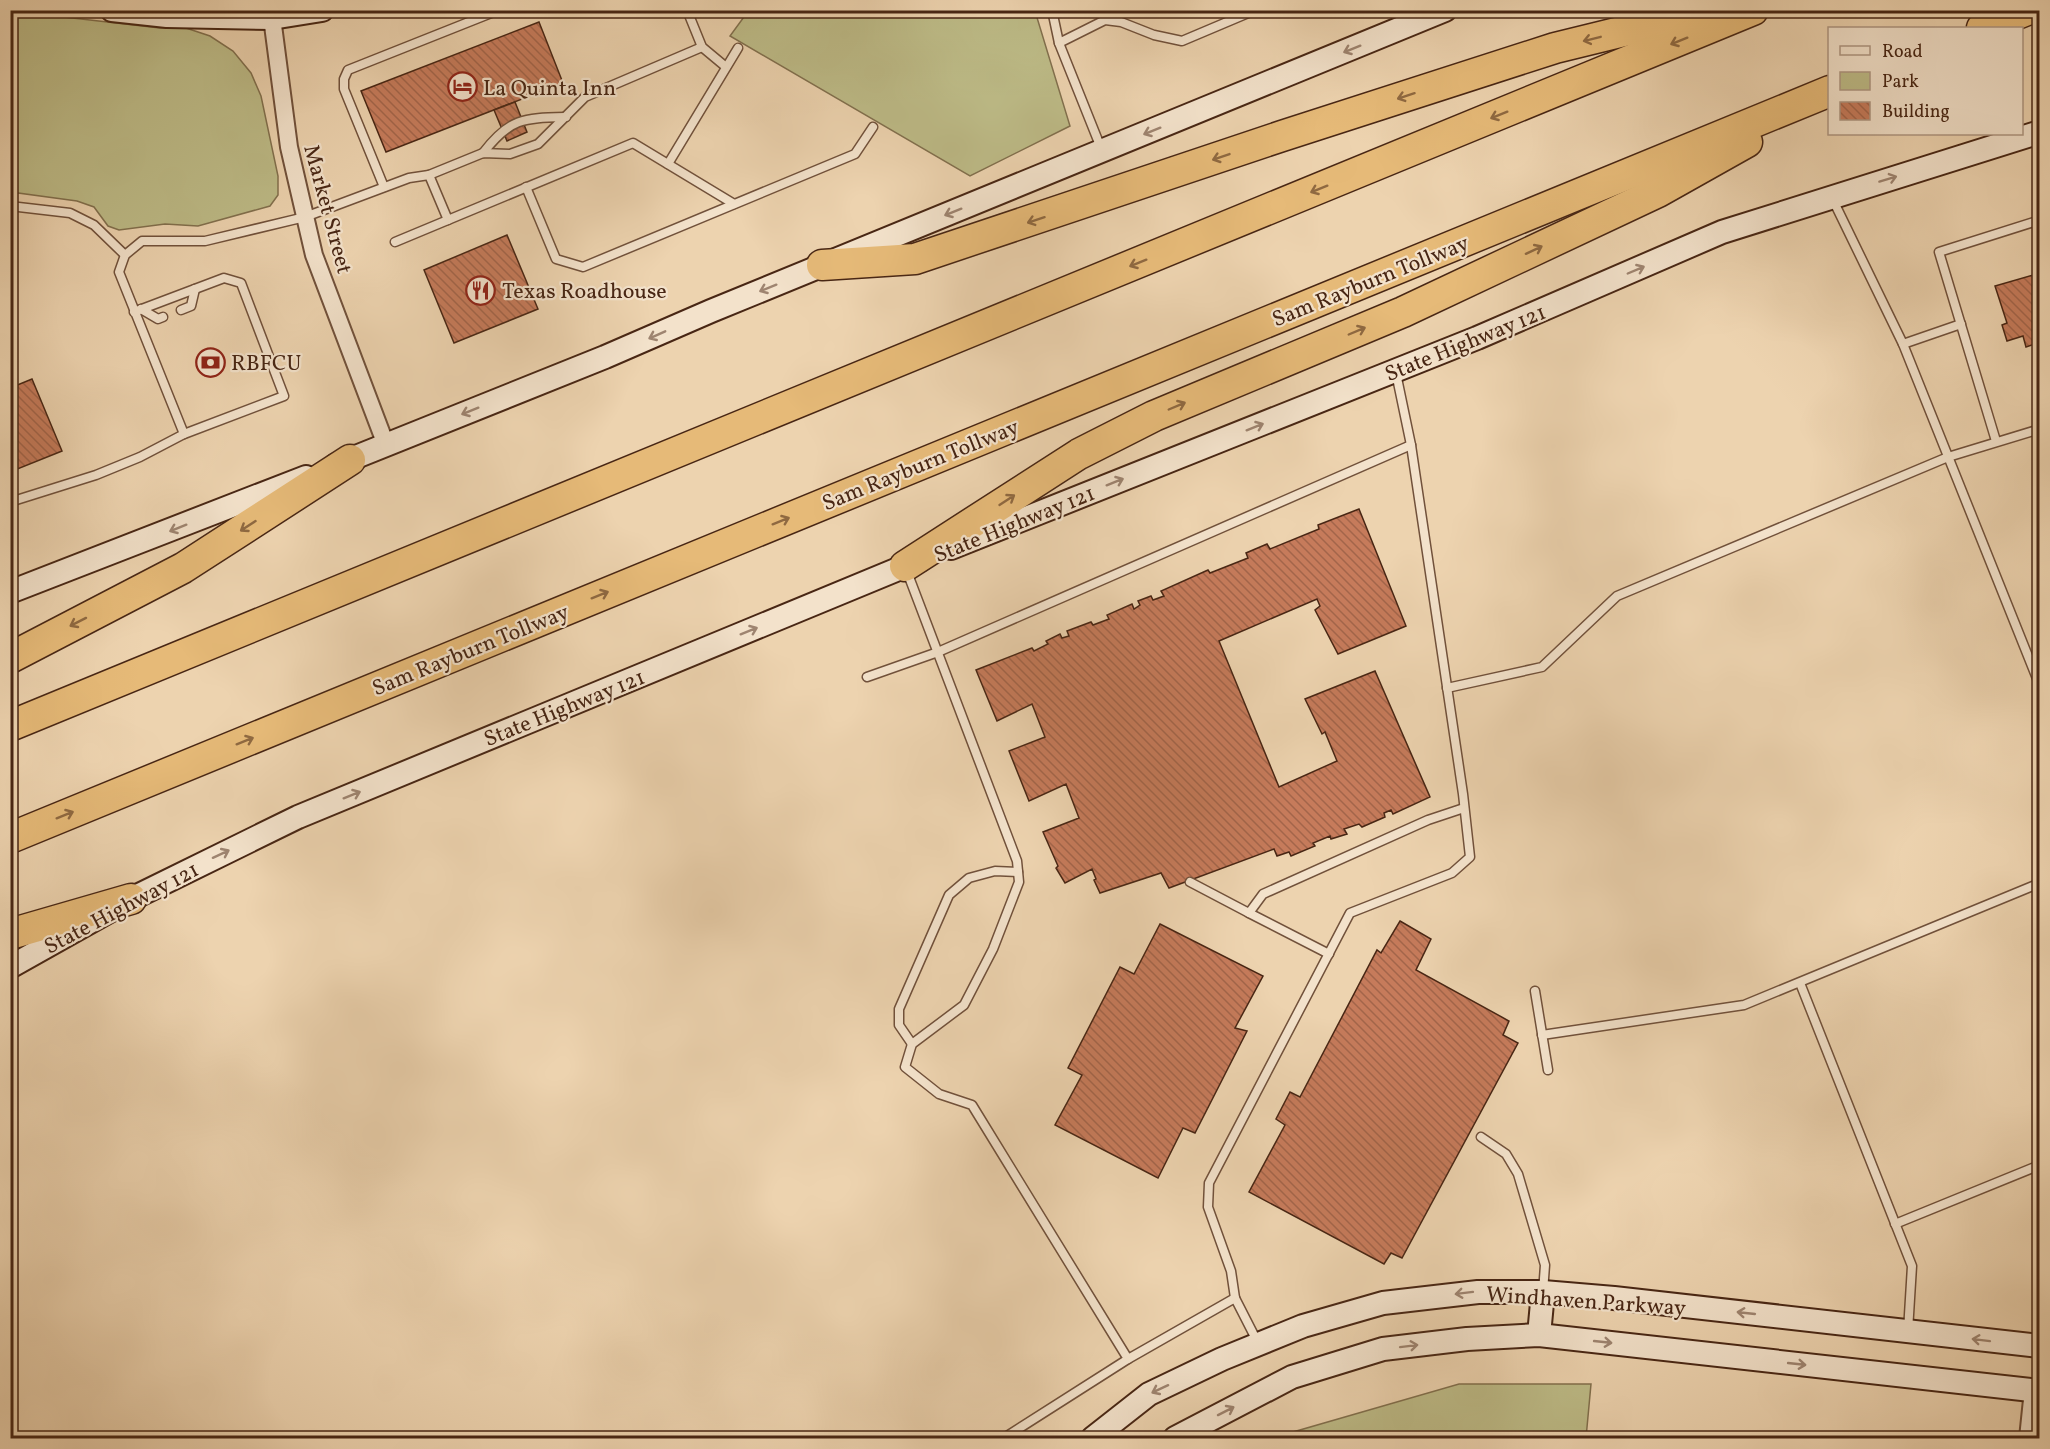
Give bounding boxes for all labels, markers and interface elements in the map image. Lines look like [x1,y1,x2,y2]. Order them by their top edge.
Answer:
legend [1828,27,2023,135]
one-way arrow [1583,33,1602,45]
one-way arrow [1671,36,1689,47]
text: Road [1882,40,1923,65]
one-way arrow [1344,44,1362,55]
text: Park [1882,70,1919,95]
hotel icon: La Quinta Inn [446,71,478,103]
place label: La Quinta Inn [483,74,616,105]
one-way arrow [1397,91,1416,102]
text: Building [1882,100,1950,125]
one-way arrow [1490,110,1509,121]
one-way arrow [1144,126,1162,137]
street label: Market Street [294,142,359,278]
one-way arrow [1212,153,1231,164]
one-way arrow [1878,173,1897,184]
one-way arrow [1310,184,1328,195]
one-way arrow [944,207,962,218]
one-way arrow [1027,215,1046,226]
street label: Sam Rayburn Tollway [1268,229,1474,336]
one-way arrow [1525,244,1543,256]
one-way arrow [1129,258,1148,269]
one-way arrow [1627,263,1645,275]
restaurant icon: Texas Roadhouse [465,274,497,306]
place label: Texas Roadhouse [502,277,667,308]
one-way arrow [759,283,778,294]
street label: State Highway 121 [1381,298,1551,391]
one-way arrow [1348,325,1366,336]
one-way arrow [648,330,666,341]
bank icon: RBFCU [194,346,226,378]
place label: RBFCU [231,349,301,380]
one-way arrow [1167,400,1186,411]
one-way arrow [461,406,480,417]
street label: Sam Rayburn Tollway [818,413,1024,520]
one-way arrow [1245,421,1264,432]
one-way arrow [1105,476,1124,487]
street label: State Highway 121 [930,479,1100,572]
one-way arrow [998,494,1015,506]
one-way arrow [771,515,789,526]
one-way arrow [240,520,257,532]
one-way arrow [170,524,188,535]
one-way arrow [590,589,609,600]
street label: Sam Rayburn Tollway [368,598,574,705]
one-way arrow [70,617,88,629]
one-way arrow [739,625,757,636]
street label: State Highway 121 [480,663,650,756]
one-way arrow [235,735,254,746]
one-way arrow [343,789,361,800]
one-way arrow [55,809,73,820]
one-way arrow [211,847,229,859]
street label: State Highway 121 [39,855,205,963]
street label: Windhaven Parkway [1485,1280,1687,1325]
one-way arrow [1454,1288,1474,1299]
one-way arrow [1736,1307,1756,1318]
one-way arrow [1972,1334,1992,1345]
one-way arrow [1592,1337,1612,1348]
one-way arrow [1398,1340,1418,1351]
one-way arrow [1786,1358,1806,1369]
one-way arrow [1151,1384,1169,1396]
one-way arrow [1217,1404,1235,1416]

